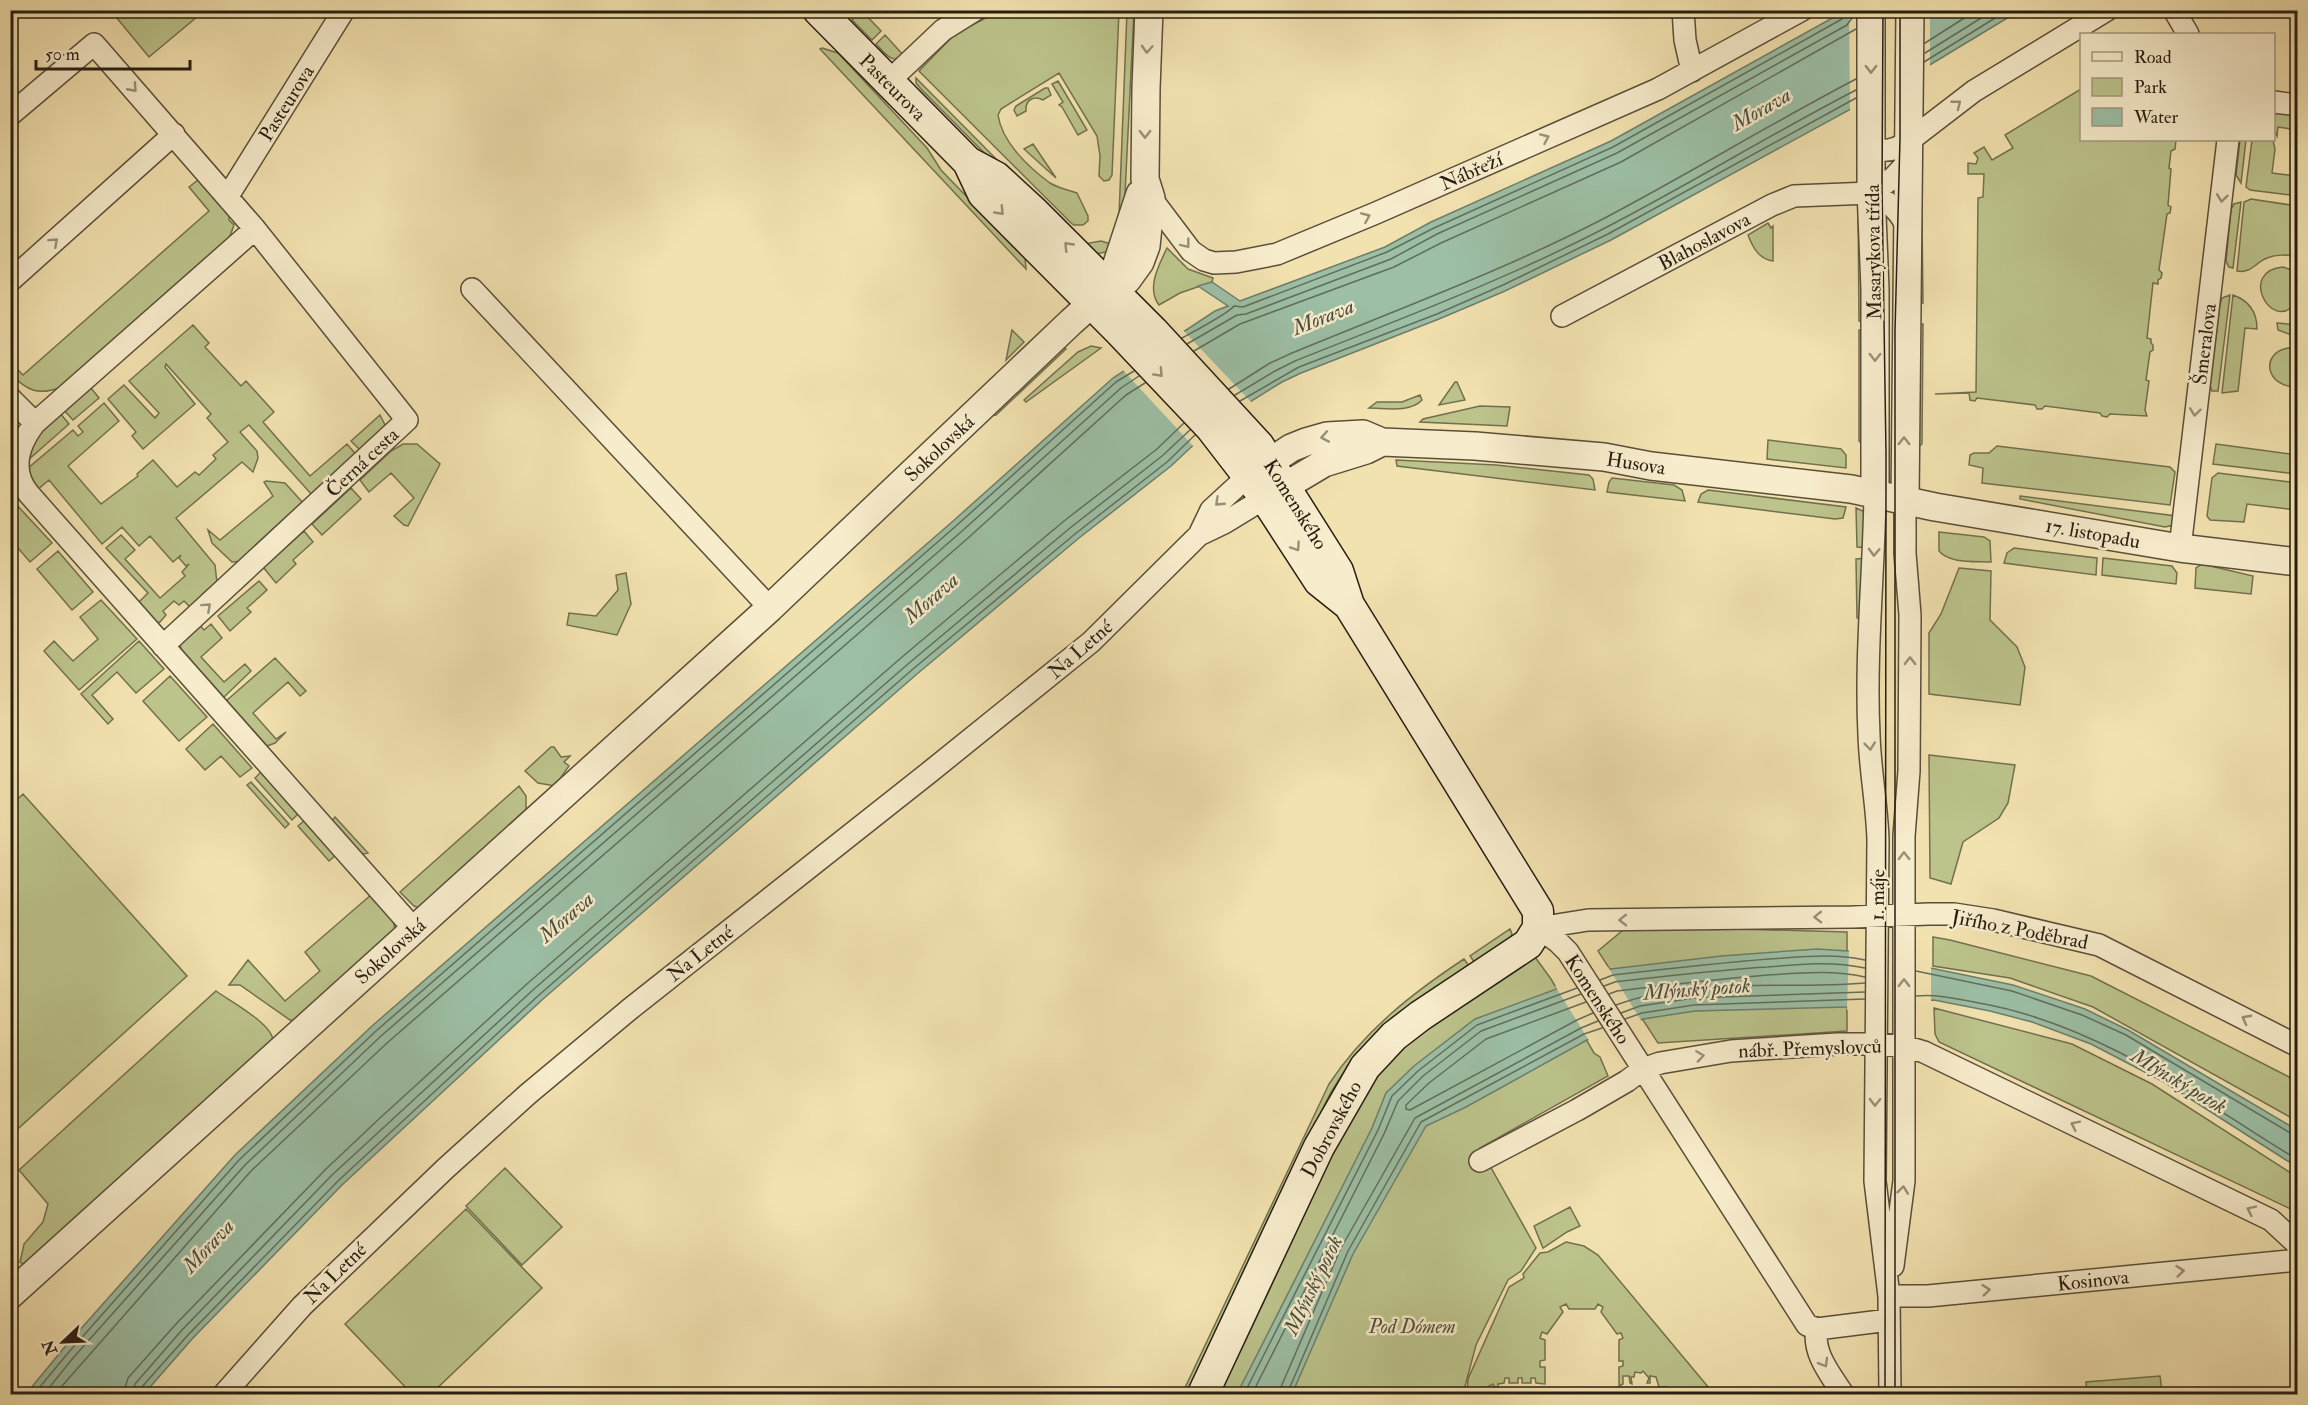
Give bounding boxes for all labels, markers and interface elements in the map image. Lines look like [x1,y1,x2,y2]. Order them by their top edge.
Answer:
scale bar [36,33,190,71]
legend [2080,33,2275,141]
text: 50 m [45,43,80,66]
one-way arrow [1141,45,1154,54]
text: Road [2134,46,2172,69]
street label: Pasteurova [854,48,932,127]
street label: Pasteurova [253,60,320,146]
one-way arrow [1865,64,1877,73]
text: Park [2134,76,2167,99]
one-way arrow [126,81,137,92]
water label: Morava [1725,81,1796,138]
one-way arrow [1950,101,1961,112]
text: Water [2133,106,2178,129]
one-way arrow [1139,129,1151,138]
one-way arrow [1538,134,1549,146]
street label: Nábřeží [1436,146,1508,196]
street label: Masarykova třída [1860,183,1887,320]
one-way arrow [2216,193,2228,202]
one-way arrow [992,203,1003,214]
street label: Blahoslavova [1654,206,1755,276]
one-way arrow [1360,212,1371,224]
one-way arrow [47,238,58,249]
one-way arrow [1179,238,1190,249]
one-way arrow [1065,243,1076,254]
water label: Morava [1286,293,1358,343]
street label: Šmeralova [2186,301,2222,386]
one-way arrow [1869,352,1881,361]
one-way arrow [1152,367,1163,377]
one-way arrow [2190,407,2202,417]
street label: Sokolovská [899,409,980,487]
street label: Černá cesta [320,421,405,503]
one-way arrow [1320,430,1330,443]
one-way arrow [1898,437,1911,446]
street label: Husova [1605,446,1668,481]
street label: Komenského [1258,454,1333,554]
one-way arrow [1215,495,1226,506]
street label: 17. listopadu [2043,513,2142,555]
one-way arrow [1289,541,1300,552]
one-way arrow [1868,547,1881,556]
water label: Morava [897,567,965,631]
one-way arrow [200,603,210,614]
street label: Na Letné [1043,614,1118,684]
one-way arrow [1904,656,1916,665]
one-way arrow [1863,742,1876,751]
one-way arrow [1898,851,1910,860]
street label: 1. máje [1865,869,1890,921]
water label: Morava [532,886,600,950]
street label: Jiřího z Poděbrad [1949,904,2090,955]
one-way arrow [1813,911,1822,924]
street label: Sokolovská [350,912,432,990]
one-way arrow [1618,914,1627,926]
street label: Na Letné [662,919,739,987]
street label: Komenského [1559,950,1636,1049]
water label: Mlýnský potok [1641,972,1751,1007]
one-way arrow [1898,979,1910,988]
one-way arrow [2241,1015,2252,1026]
street label: nábř. Přemyslovců [1738,1034,1882,1063]
water label: Mlýnský potok [2124,1041,2232,1121]
one-way arrow [1695,1050,1704,1062]
street label: Dobrovského [1296,1077,1367,1182]
one-way arrow [1869,1098,1881,1107]
one-way arrow [2071,1121,2082,1133]
one-way arrow [1896,1185,1908,1194]
one-way arrow [2246,1206,2257,1218]
water label: Morava [175,1213,240,1281]
water label: Mlýnský potok [1277,1231,1349,1341]
street label: Na Letné [299,1237,372,1309]
street label: Kosinova [2056,1264,2131,1297]
one-way arrow [2176,1265,2185,1278]
one-way arrow [1982,1284,1991,1297]
north arrow [33,1312,93,1372]
park label: Pod Dómem [1367,1314,1456,1339]
text: N [38,1336,63,1359]
one-way arrow [1817,1357,1829,1367]

